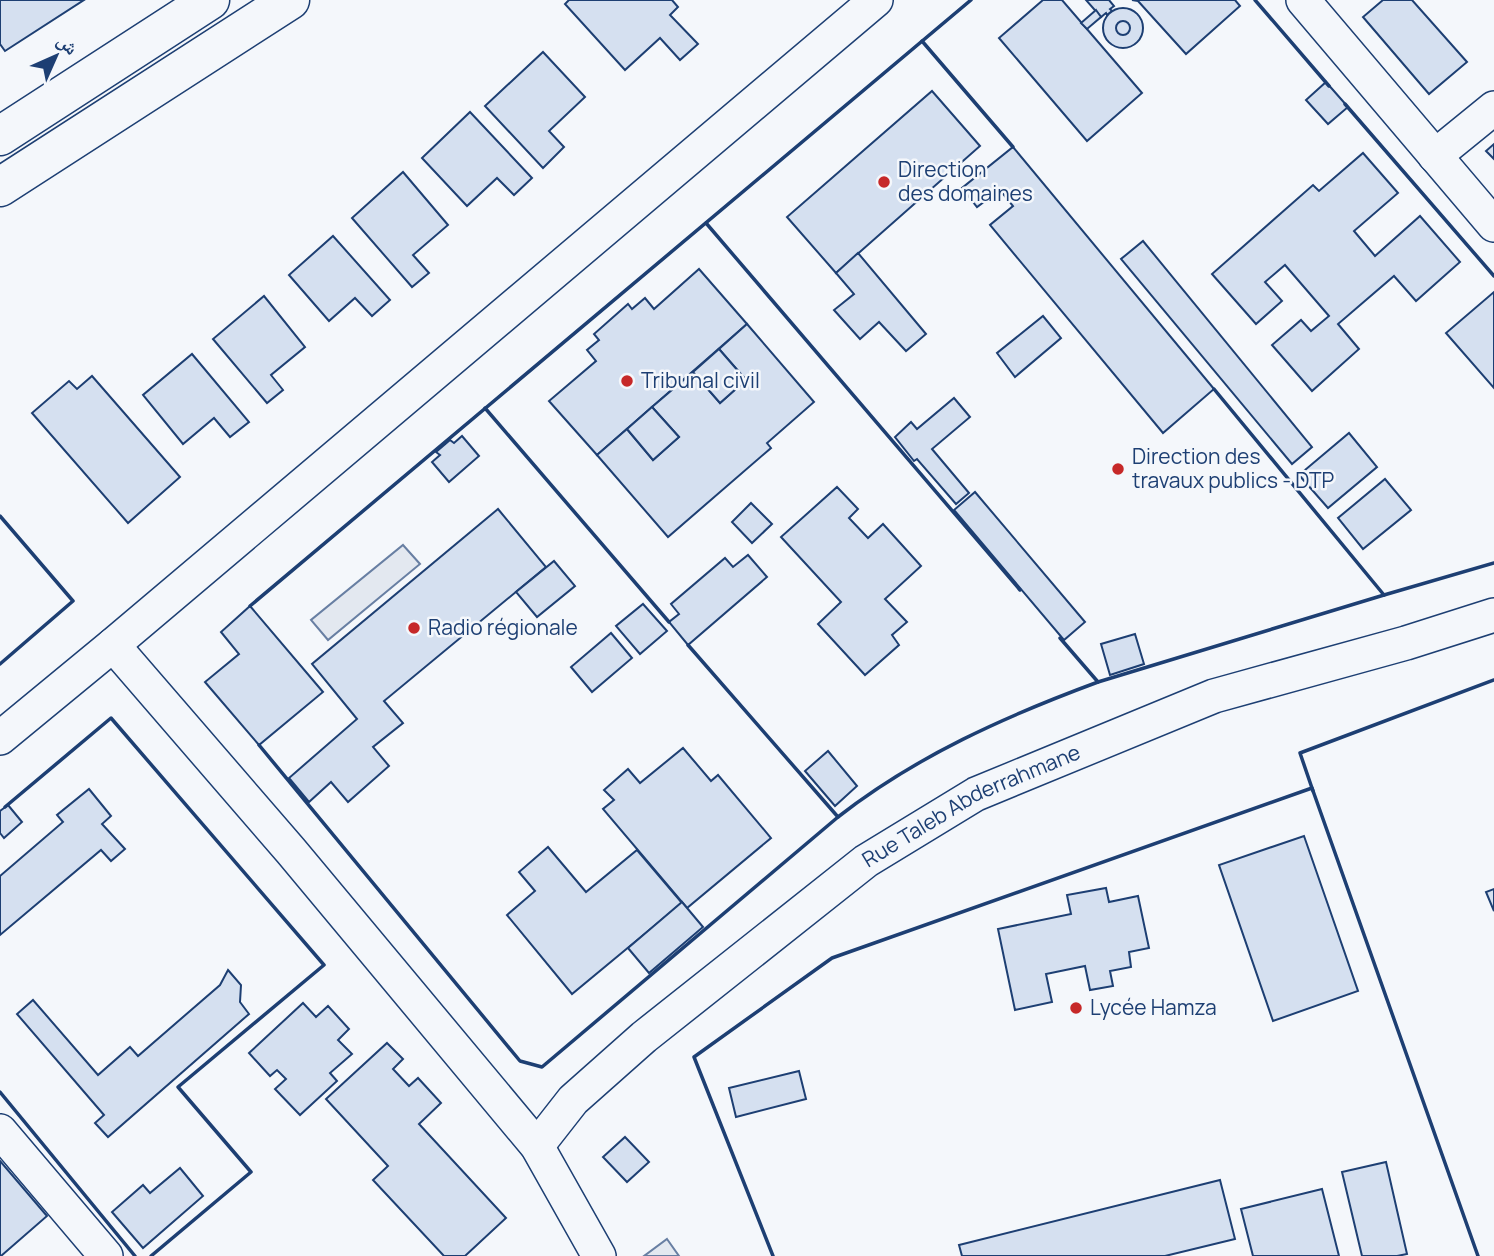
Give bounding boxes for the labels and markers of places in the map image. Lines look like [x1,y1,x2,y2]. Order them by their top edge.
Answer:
place label: Direction des domaines [898,155,1033,207]
marker: Direction des domaines [876,174,892,190]
place label: Tribunal civil [641,366,760,394]
marker: Tribunal civil [619,373,635,389]
place label: Direction des travaux publics - DTP [1132,442,1334,494]
marker: Direction des travaux publics - DTP [1110,461,1126,477]
place label: Radio régionale [428,613,578,641]
marker: Radio régionale [406,620,422,636]
place label: Lycée Hamza [1090,993,1217,1021]
marker: Lycée Hamza [1068,1000,1084,1016]

